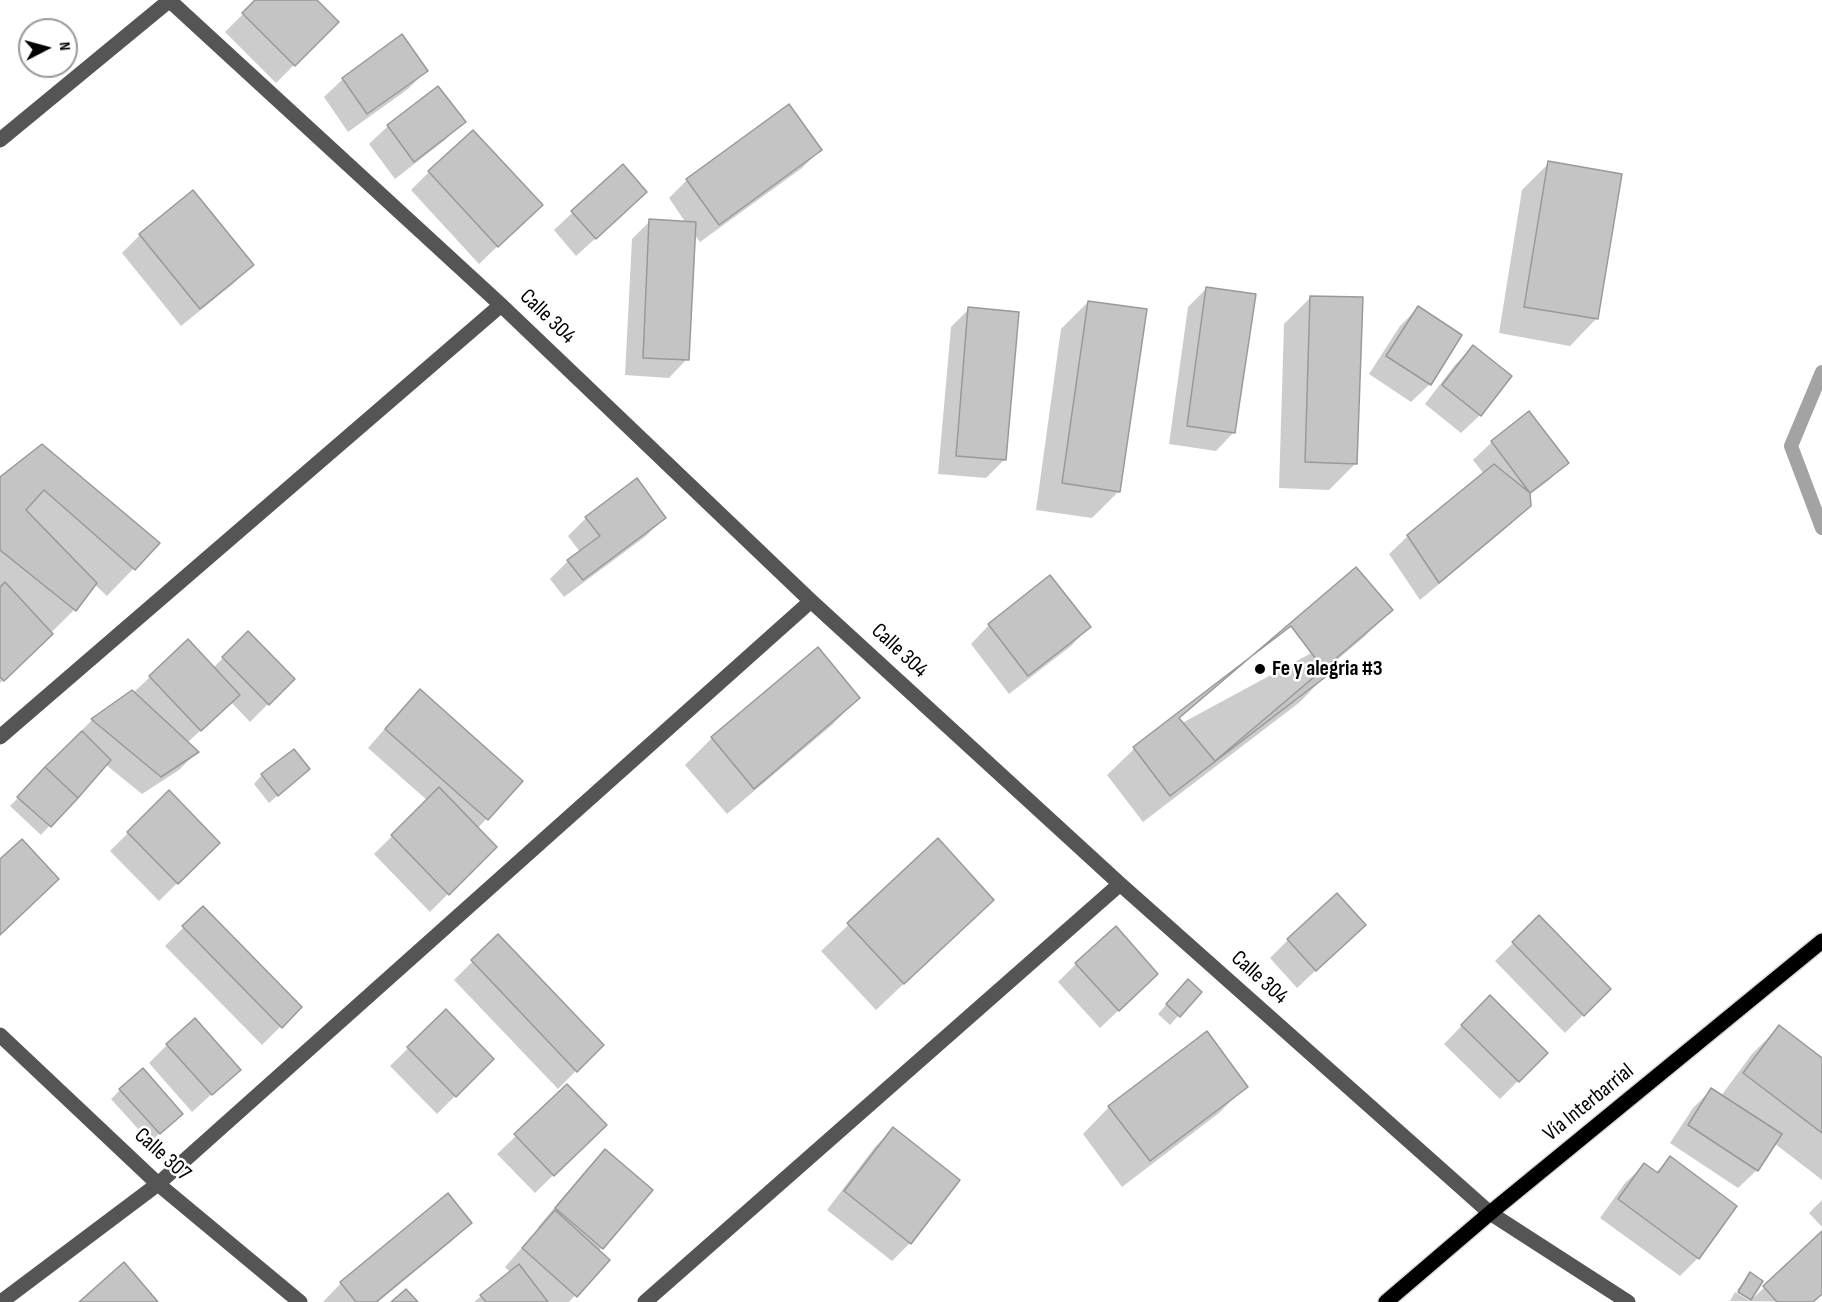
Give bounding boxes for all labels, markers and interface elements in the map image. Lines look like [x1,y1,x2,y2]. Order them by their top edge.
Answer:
north arrow [18,18,78,78]
text: N [55,41,74,52]
street label: Calle 304 [514,284,580,350]
street label: Calle 304 [865,618,933,684]
place label: Fe y alegria #3 [1272,656,1382,682]
marker: Fe y alegria #3 [1253,662,1267,676]
street label: Calle 304 [1225,946,1293,1010]
street label: Vía Interbarrial [1539,1059,1639,1147]
street label: Calle 307 [128,1123,196,1187]

